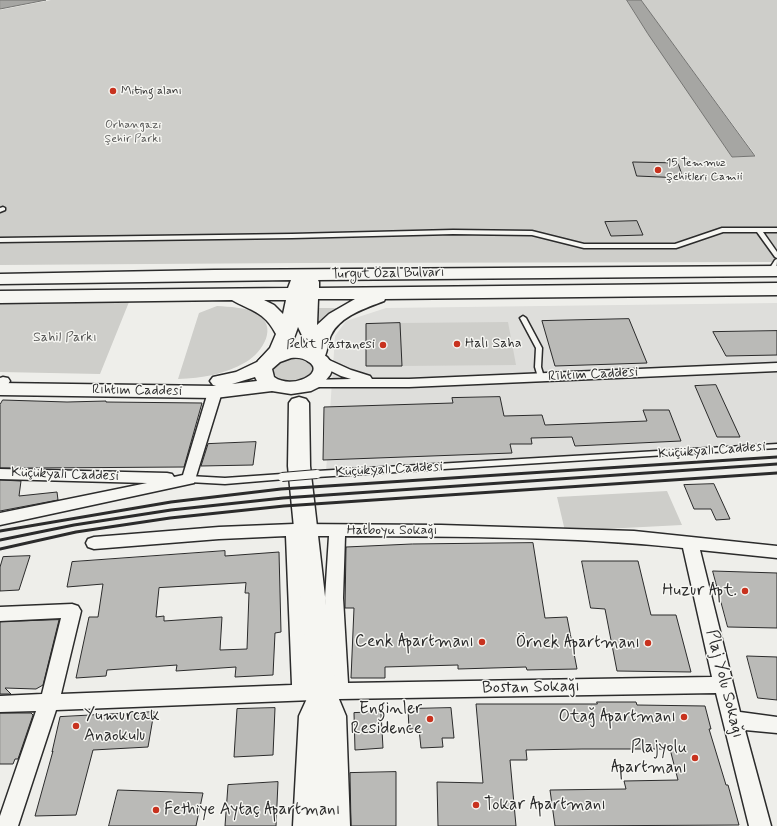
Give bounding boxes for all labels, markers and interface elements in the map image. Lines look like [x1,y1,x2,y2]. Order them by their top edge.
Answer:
place label: Miting alanı [121,84,182,98]
marker: Miting alanı [108,86,118,96]
park label: Orhangazi Şehir Parkı [105,118,161,146]
place label: 15 Temmuz Şehitleri Camii [666,156,742,184]
marker: 15 Temmuz Şehitleri Camii [653,165,663,175]
street label: Turgut Özal Bulvarı [331,265,445,283]
park label: Sahil Parkı [33,330,97,346]
place label: Halı Saha [465,336,521,352]
place label: Pelit Pastanesi [286,337,375,353]
marker: Halı Saha [452,339,462,349]
marker: Pelit Pastanesi [378,340,388,350]
street label: Rıhtım Caddesi [548,364,638,386]
street label: Rıhtım Caddesi [92,382,182,400]
street label: Küçükyalı Caddesi [658,439,766,463]
street label: Küçükyalı Caddesi [335,459,443,481]
street label: Küçükyalı Caddesi [11,465,119,485]
street label: Hatboyu Sokağı [347,523,437,539]
place label: Huzur Apt. [662,581,737,601]
marker: Huzur Apt. [740,586,750,596]
street label: Plaj Yolu Sokağı [701,628,747,740]
place label: Cenk Apartmanı [355,632,474,652]
place label: Örnek Apartmanı [516,633,640,653]
marker: Cenk Apartmanı [477,637,487,647]
marker: Örnek Apartmanı [643,638,653,648]
street label: Bostan Sokağı [482,677,580,699]
place label: Enginler Residence [351,699,422,739]
place label: Yumurcak Anaokulu [84,706,160,746]
place label: Otağ Apartmanı [558,707,676,727]
marker: Otağ Apartmanı [679,712,689,722]
marker: Enginler Residence [425,714,435,724]
marker: Yumurcak Anaokulu [71,721,81,731]
place label: Plajyolu Apartmanı [611,738,687,778]
marker: Plajyolu Apartmanı [690,753,700,763]
place label: Tokar Apartmanı [484,795,606,815]
place label: Fethiye Aytaç Apartmanı [164,800,340,820]
marker: Tokar Apartmanı [471,800,481,810]
marker: Fethiye Aytaç Apartmanı [151,805,161,815]

